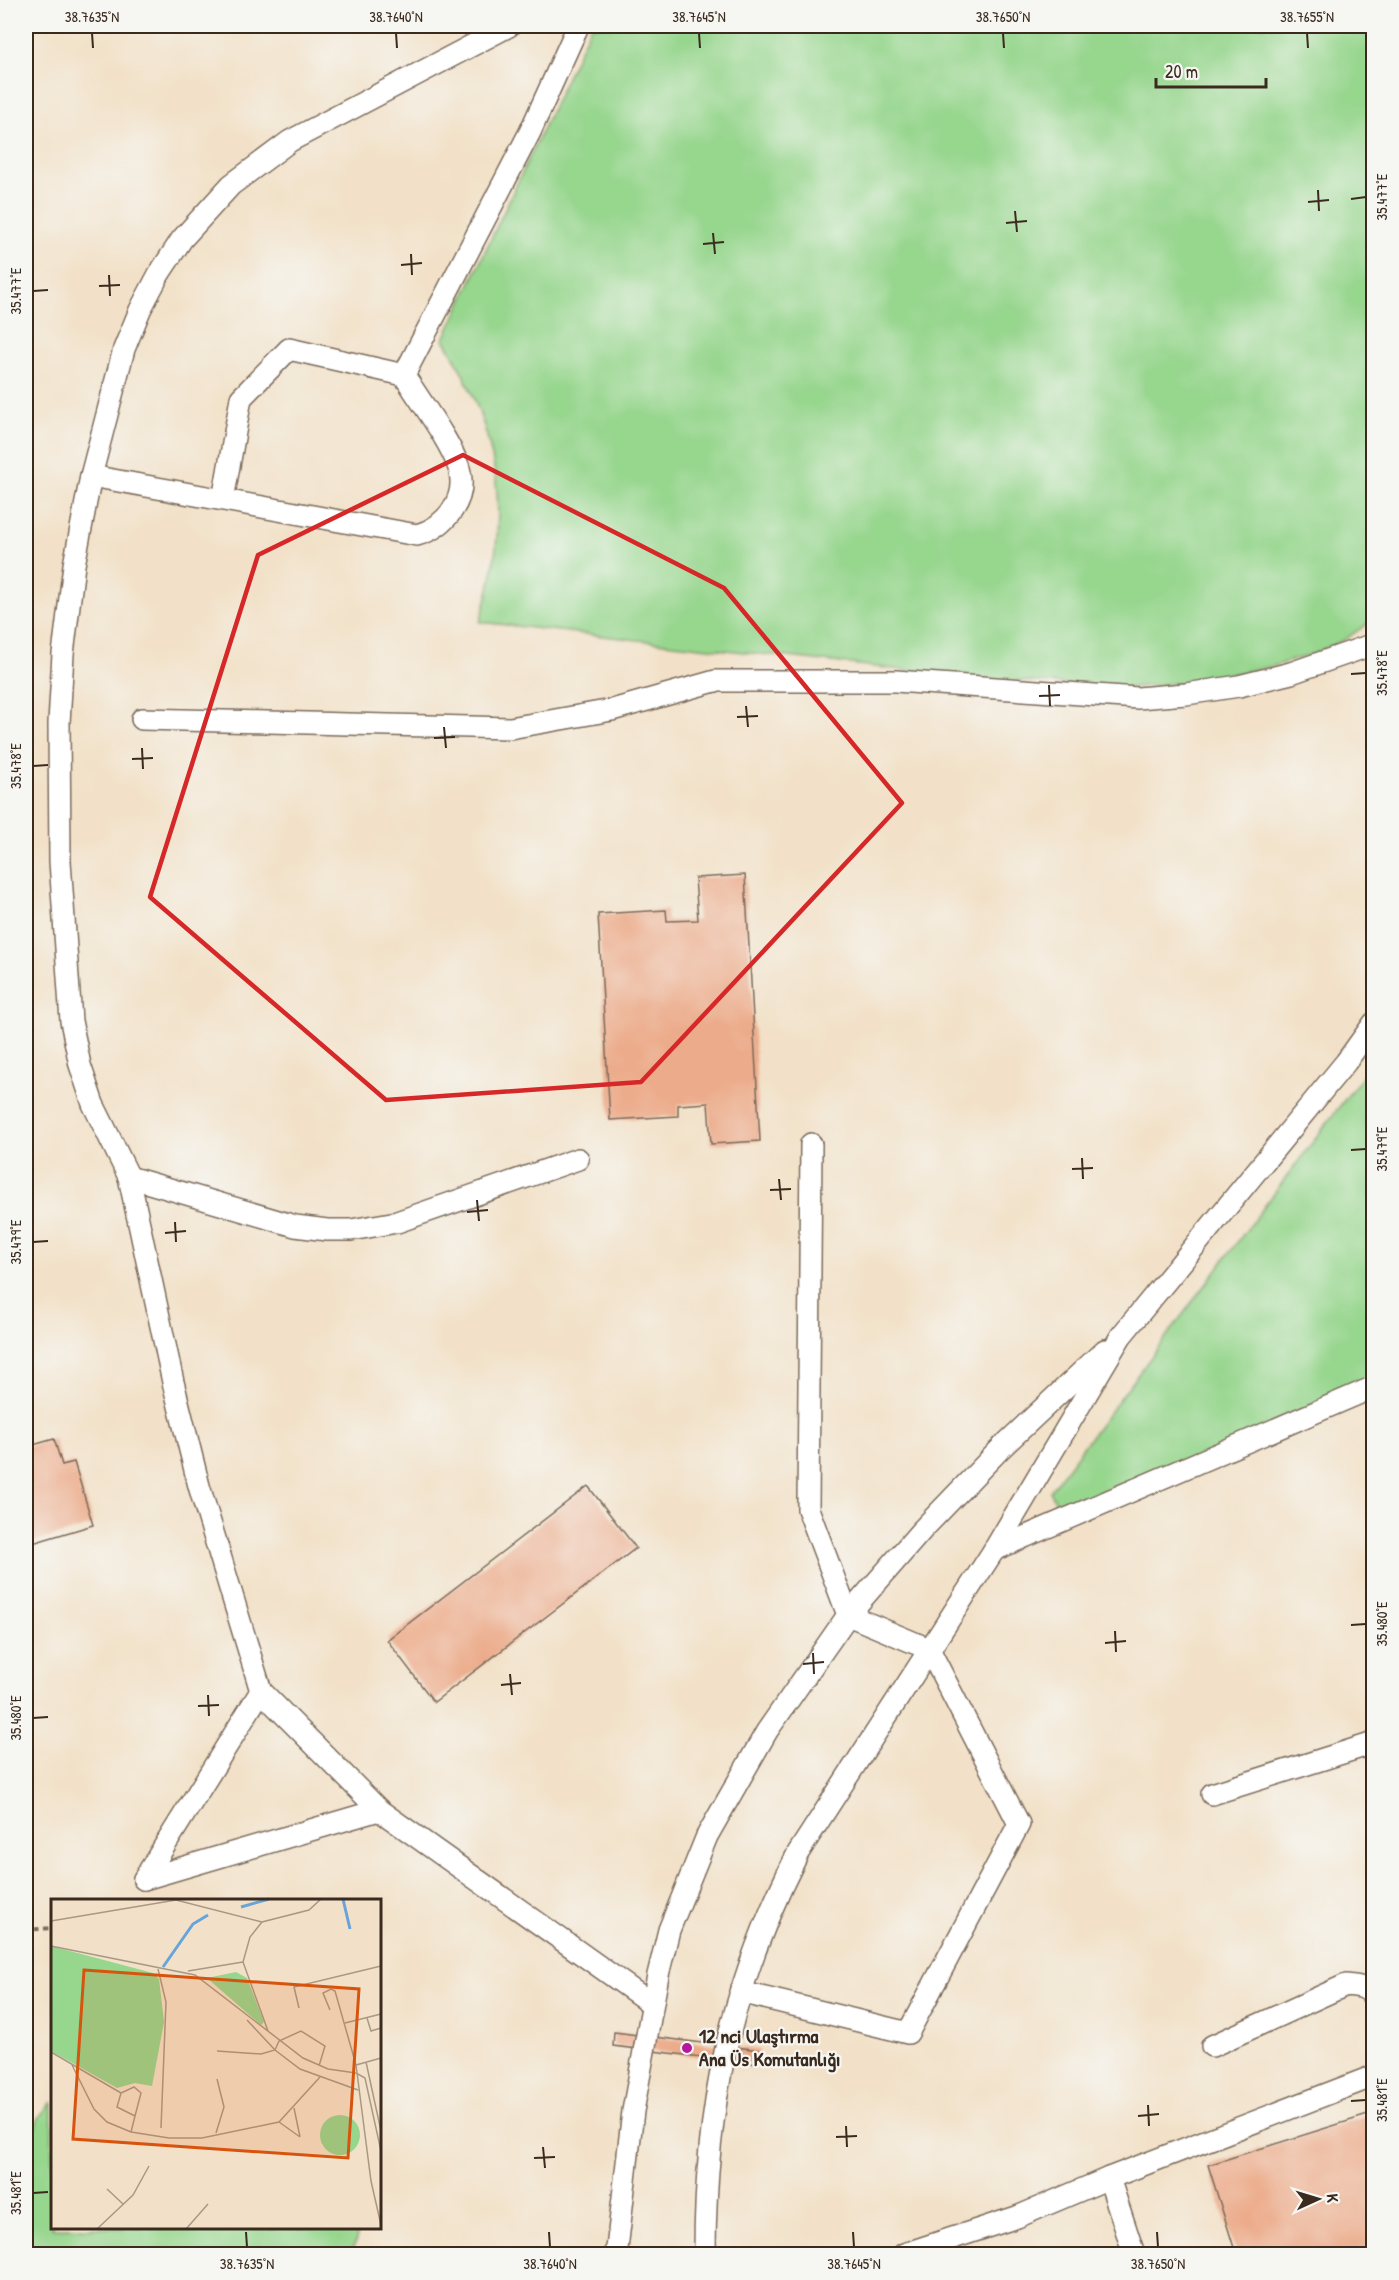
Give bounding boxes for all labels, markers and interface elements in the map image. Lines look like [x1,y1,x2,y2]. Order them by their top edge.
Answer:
text: 38.7635°N [65,6,119,27]
text: 38.7640°N [369,6,423,27]
text: 38.7645°N [672,6,726,27]
text: 38.7650°N [976,6,1030,27]
text: 38.7655°N [1280,6,1334,27]
scale bar [1156,51,1266,89]
text: 20 m [1165,59,1198,84]
text: 35.477°E [1371,173,1392,220]
text: 35.477°E [5,267,26,314]
text: 35.478°E [1371,650,1392,696]
text: 35.478°E [5,743,26,789]
text: 35.479°E [1371,1126,1392,1171]
text: 35.479°E [5,1219,26,1264]
text: 35.480°E [1371,1601,1392,1647]
text: 35.480°E [5,1695,26,1741]
inset map [51,1899,381,2229]
place label: 12 nci Ulaştırma Ana Üs Komutanlığı [699,2022,841,2073]
marker: 12 nci Ulaştırma Ana Üs Komutanlığı [680,2041,694,2055]
text: 35.481°E [1371,2078,1392,2122]
north arrow [1288,2169,1348,2229]
text: 35.481°E [5,2171,26,2215]
text: K [1322,2193,1344,2204]
text: 38.7635°N [220,2253,274,2274]
text: 38.7640°N [523,2253,577,2274]
text: 38.7645°N [827,2253,881,2274]
text: 38.7650°N [1131,2253,1185,2274]

